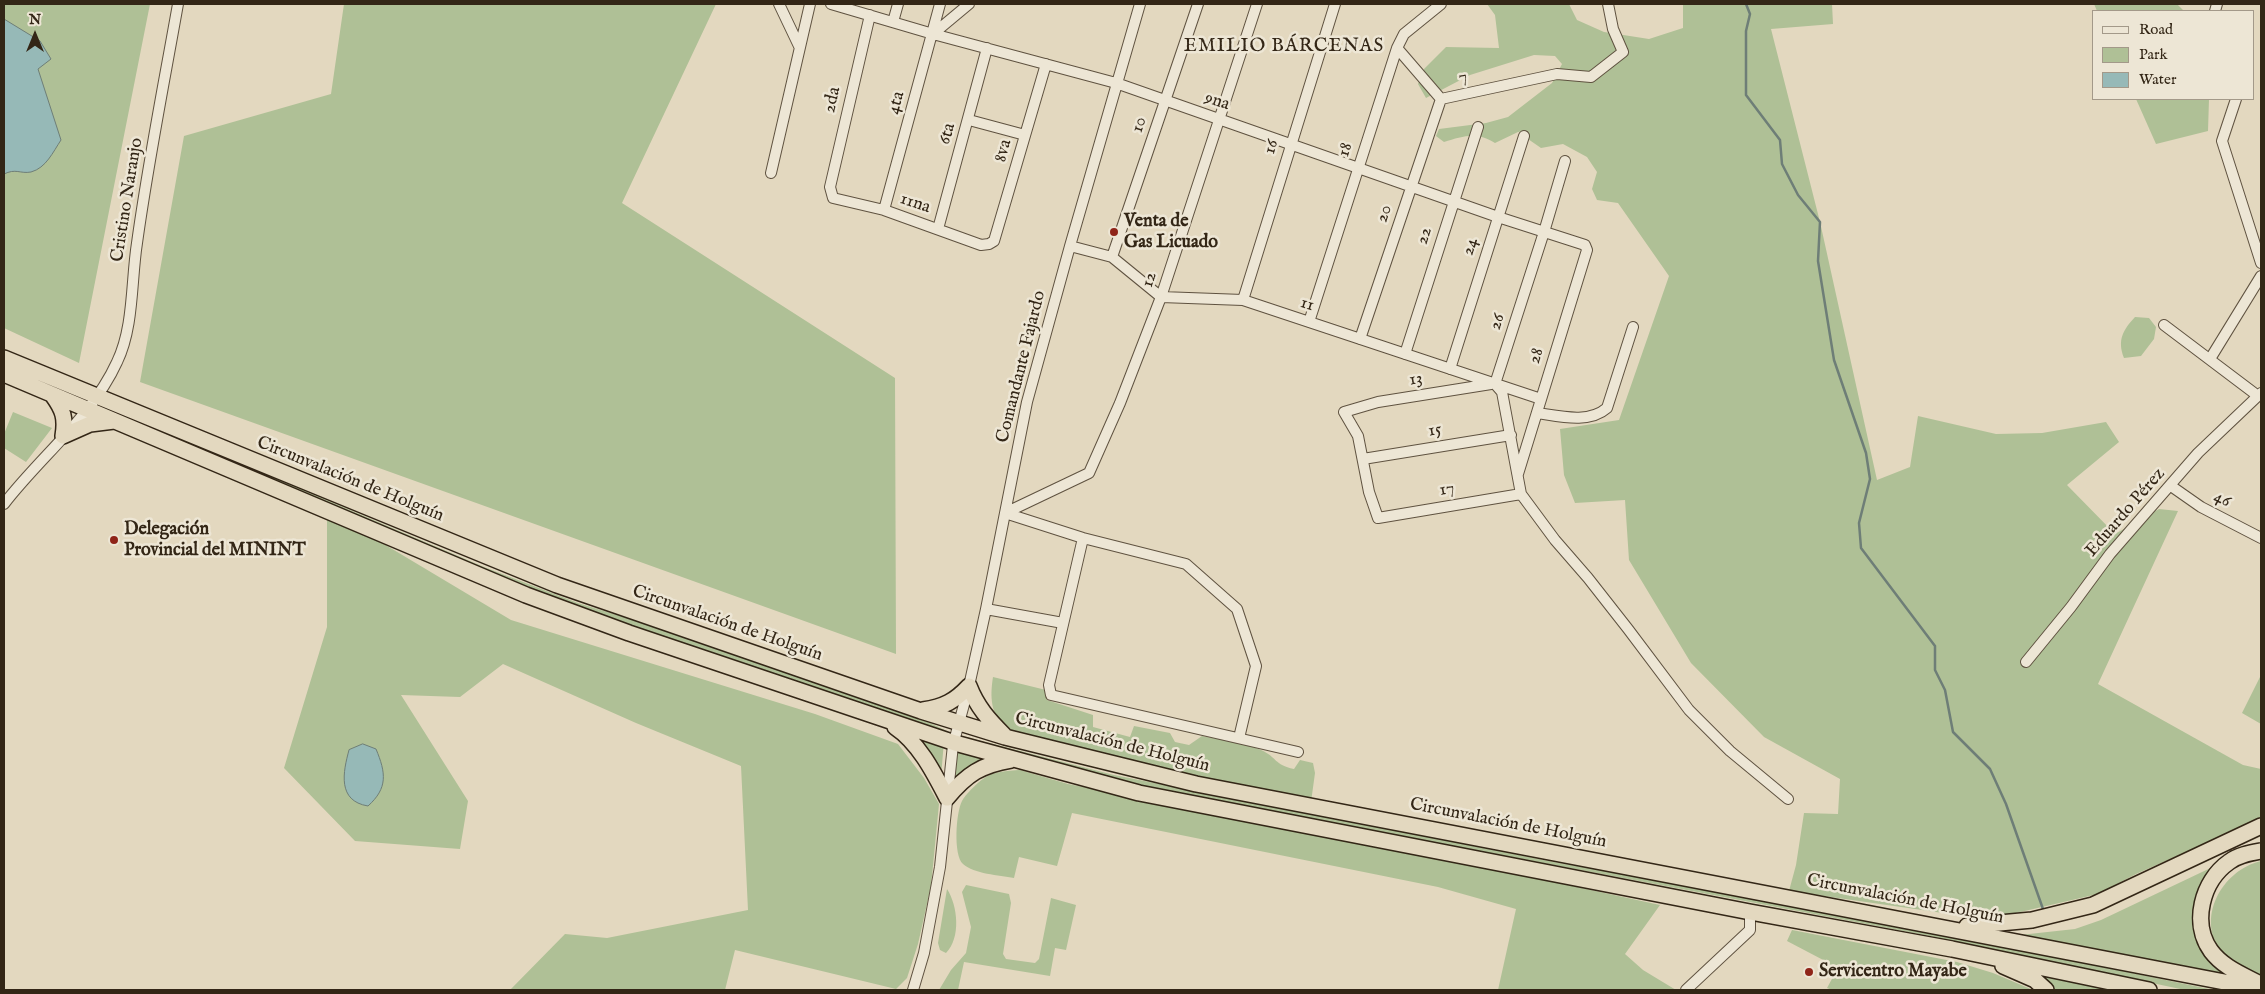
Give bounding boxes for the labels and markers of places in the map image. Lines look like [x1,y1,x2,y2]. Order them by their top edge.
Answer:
place label: Venta de Gas Licuado [1124,211,1218,253]
marker: Venta de Gas Licuado [1108,226,1120,238]
place label: Delegación Provincial del MININT [124,519,306,562]
marker: Delegación Provincial del MININT [108,534,120,546]
place label: Servicentro Mayabe [1819,961,1967,983]
marker: Servicentro Mayabe [1803,966,1815,978]

